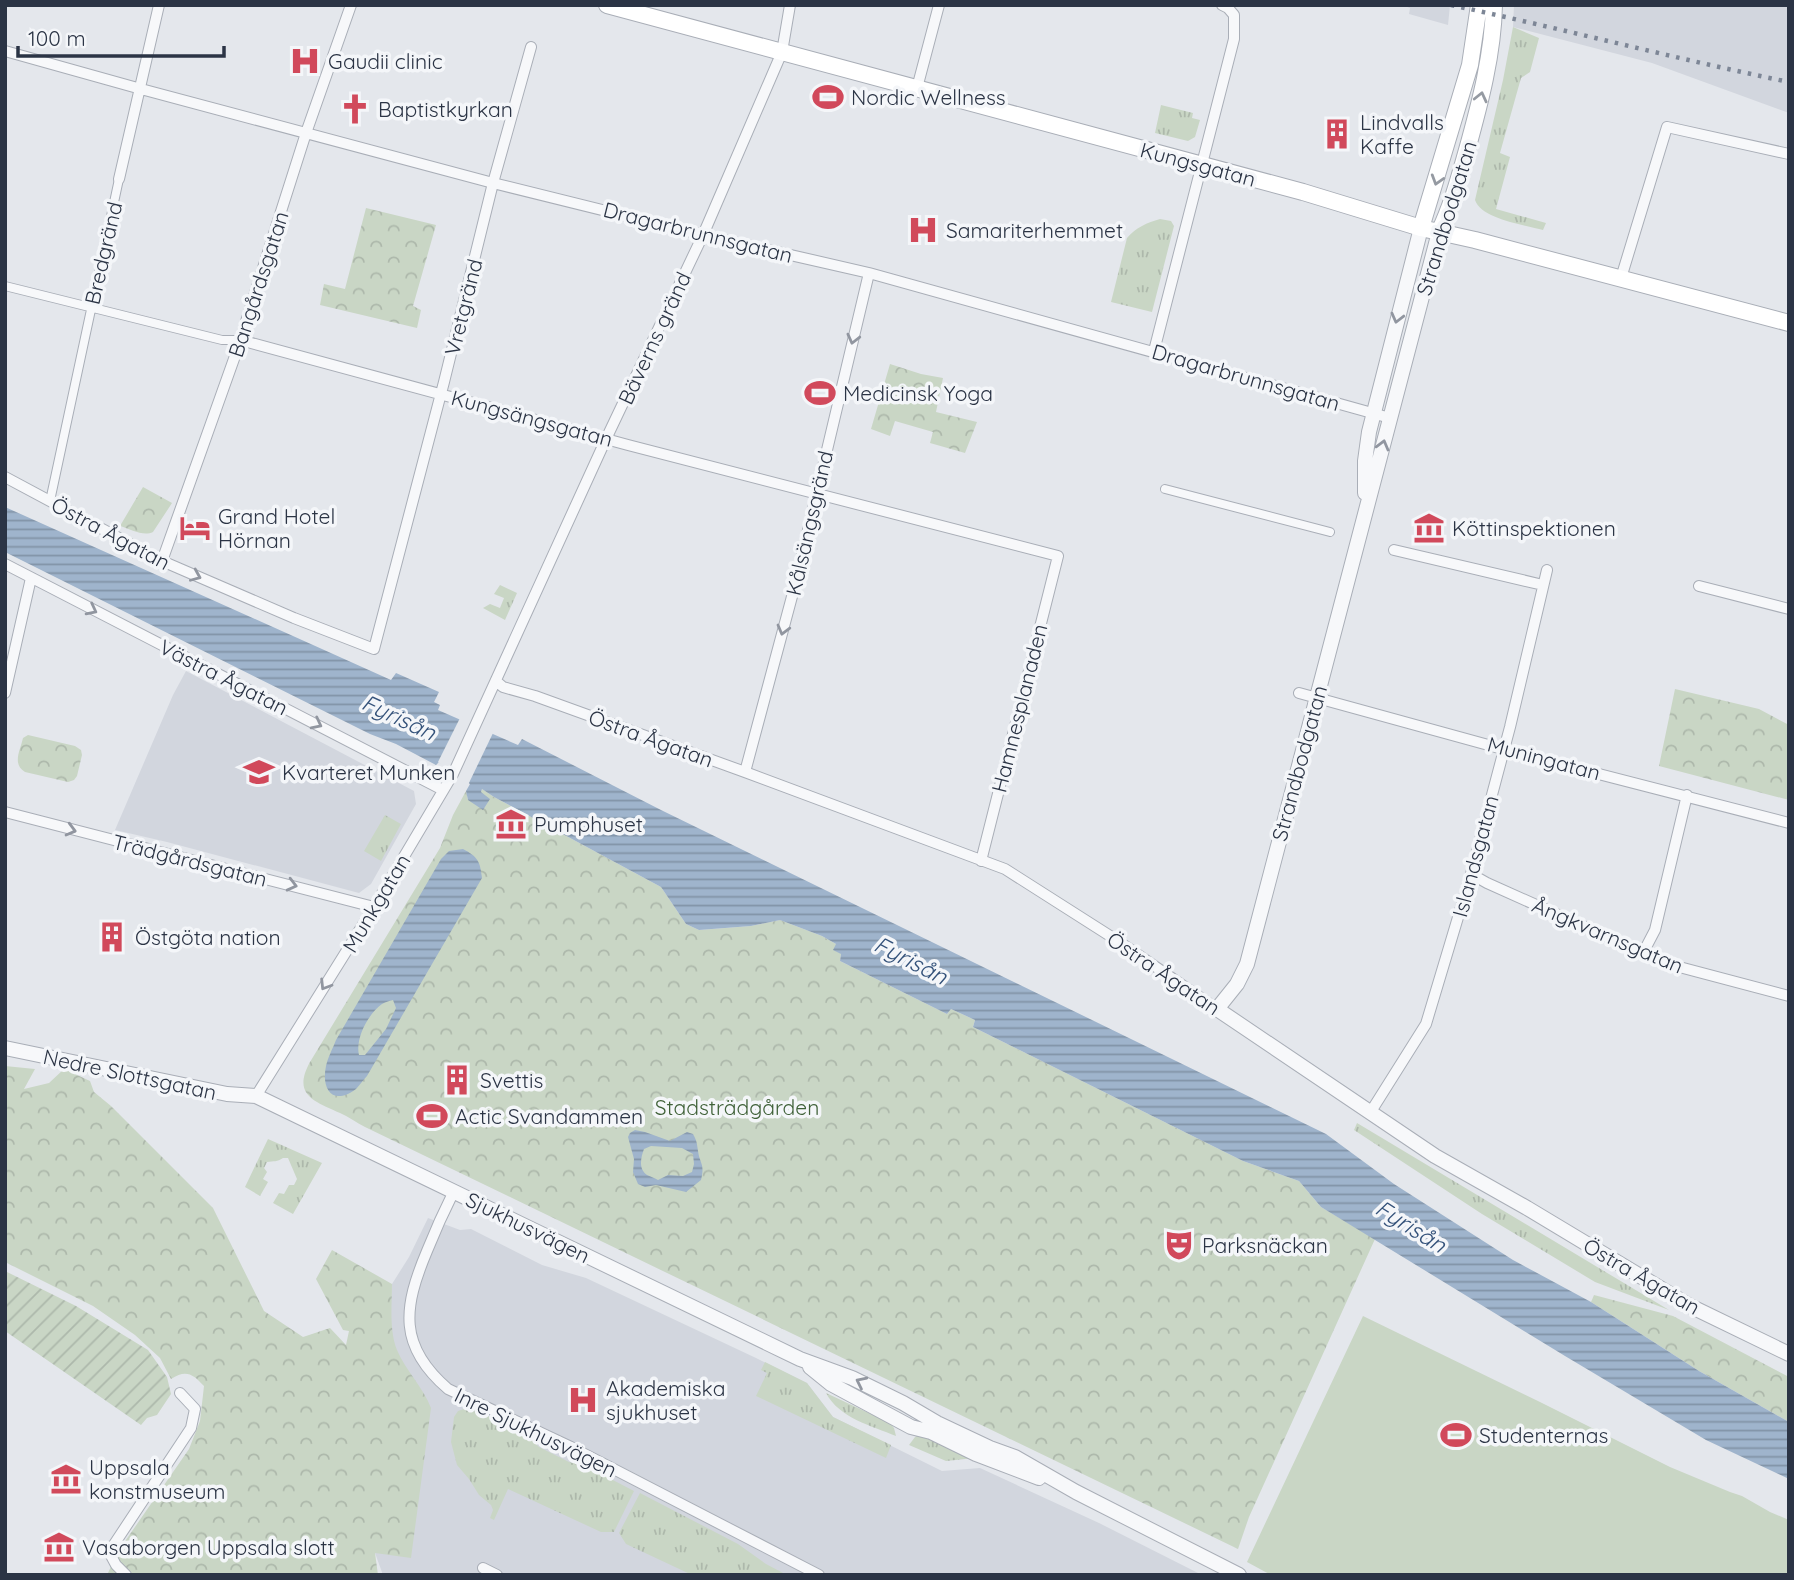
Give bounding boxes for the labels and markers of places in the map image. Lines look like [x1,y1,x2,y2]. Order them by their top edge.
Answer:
hospital icon: Gaudii clinic [288,44,322,78]
place label: Gaudii clinic [328,48,443,74]
sports icon: Nordic Wellness [811,80,845,114]
place label: Nordic Wellness [851,84,1006,110]
church icon: Baptistkyrkan [338,92,372,126]
place label: Baptistkyrkan [378,96,513,122]
place label: Lindvalls Kaffe [1360,109,1444,159]
building icon: Lindvalls Kaffe [1320,117,1354,151]
hospital icon: Samariterhemmet [906,213,940,247]
place label: Samariterhemmet [946,217,1123,243]
sports icon: Medicinsk Yoga [803,376,837,410]
place label: Medicinsk Yoga [843,380,993,406]
place label: Grand Hotel Hörnan [218,503,335,553]
hotel icon: Grand Hotel Hörnan [178,511,212,545]
museum icon: Köttinspektionen [1412,511,1446,545]
place label: Köttinspektionen [1452,515,1616,541]
school or university icon: Kvarteret Munken [242,755,276,789]
place label: Kvarteret Munken [282,759,455,785]
museum icon: Pumphuset [494,807,528,841]
place label: Pumphuset [534,811,643,837]
building icon: Östgöta nation [95,920,129,954]
place label: Östgöta nation [135,924,281,950]
building icon: Svettis [440,1063,474,1097]
place label: Svettis [480,1067,543,1093]
sports icon: Actic Svandammen [415,1099,449,1133]
place label: Actic Svandammen [455,1103,643,1129]
theatre icon: Parksnäckan [1162,1228,1196,1262]
place label: Parksnäckan [1202,1232,1328,1258]
place label: Akademiska sjukhuset [606,1375,725,1425]
hospital icon: Akademiska sjukhuset [566,1383,600,1417]
sports icon: Studenternas [1439,1418,1473,1452]
place label: Studenternas [1479,1422,1608,1448]
place label: Uppsala konstmuseum [89,1454,225,1504]
museum icon: Uppsala konstmuseum [49,1462,83,1496]
museum icon: Vasaborgen Uppsala slott [42,1530,76,1564]
place label: Vasaborgen Uppsala slott [82,1534,335,1560]

